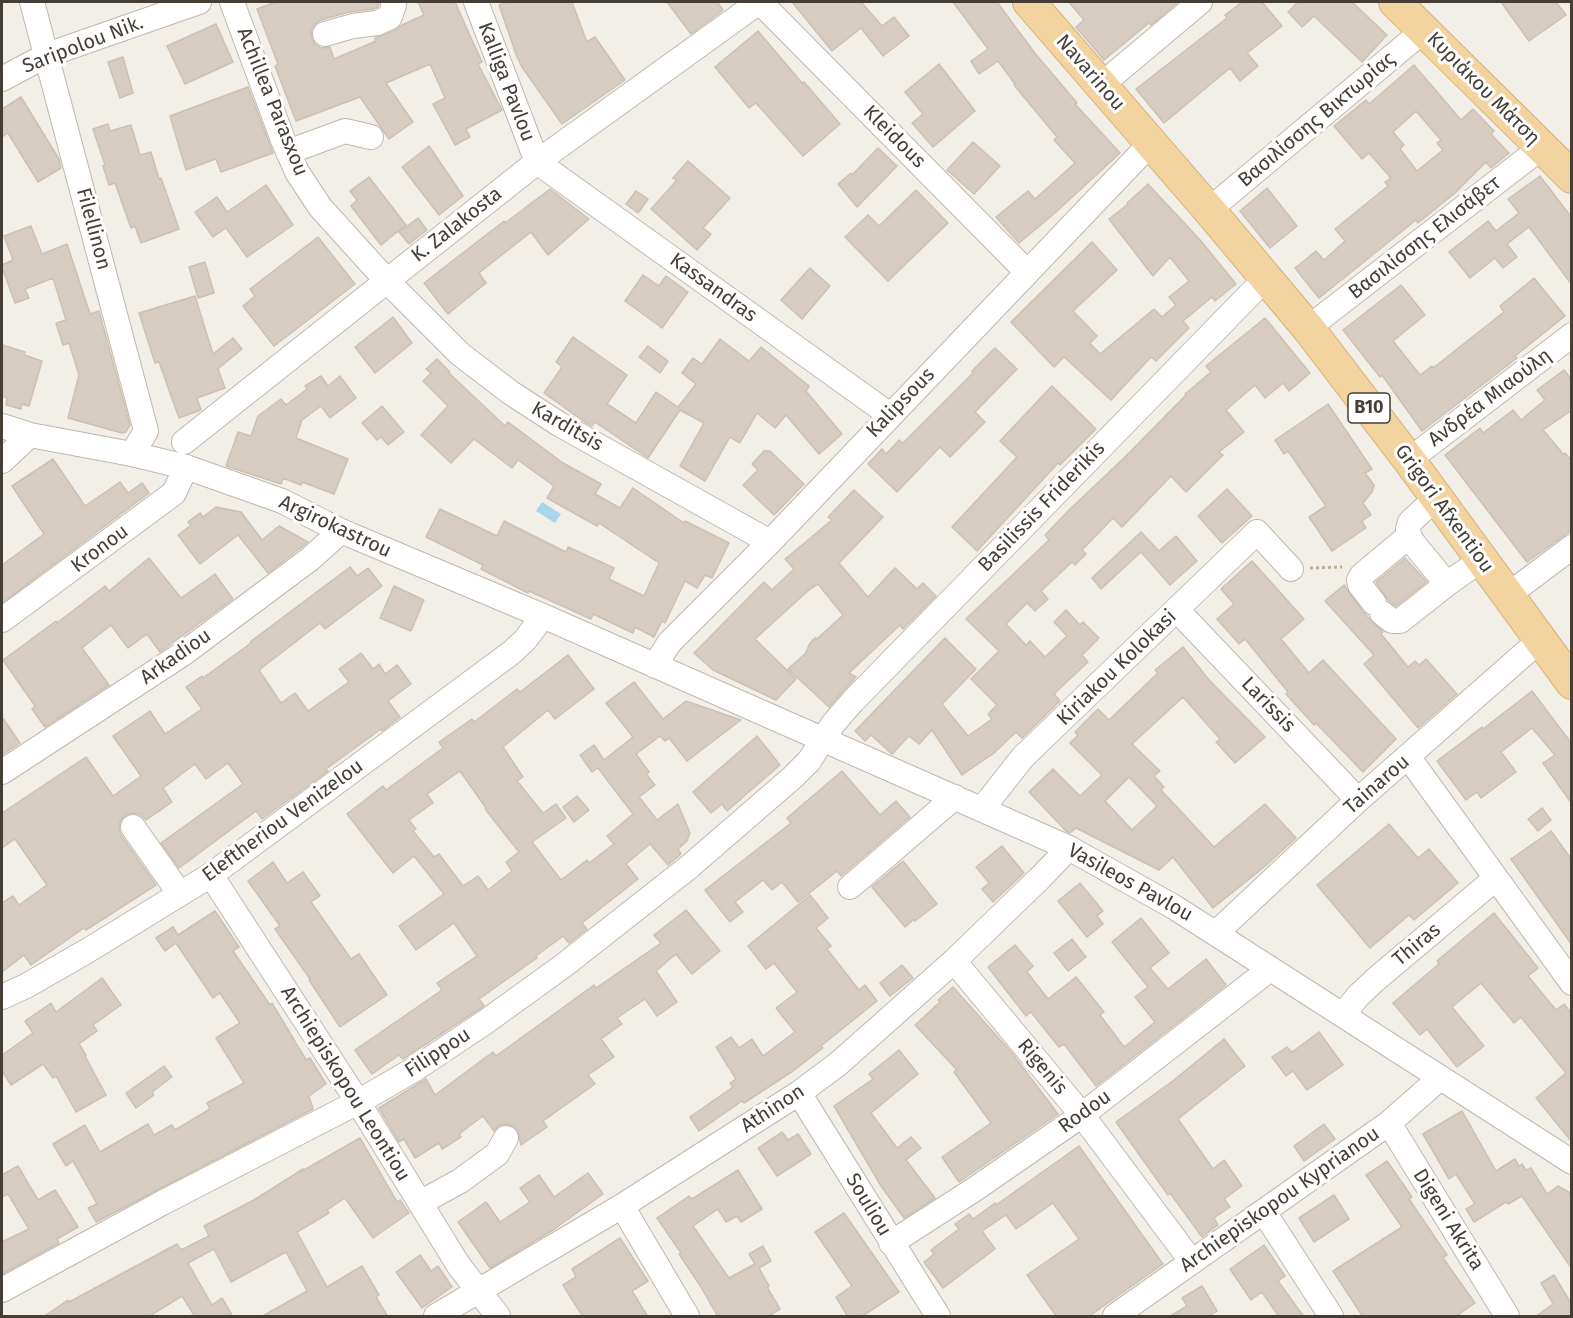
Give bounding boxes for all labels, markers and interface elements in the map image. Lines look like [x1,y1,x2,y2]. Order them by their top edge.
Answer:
street label: Saripolou Nik. [19,11,147,79]
street label: Kalliga Pavlou [472,19,540,145]
street label: Achillea Parasxou [231,24,313,180]
street label: Κυριάκου Μάτση [1421,27,1545,151]
street label: Navarinou [1050,30,1130,116]
street label: Βασιλίσσης Βικτωρίας [1234,47,1400,193]
street label: Kleidous [858,101,930,173]
street label: Βασιλίσσης Ελισάβετ [1344,171,1506,305]
street label: K. Zalakosta [407,182,507,268]
street label: Filellinon [71,185,115,273]
street label: Kassandras [665,248,761,328]
street label: Ανδρέα Μιαούλη [1424,344,1556,452]
street label: Kalipsous [862,363,940,443]
road number: B10 [1348,393,1390,423]
street label: Karditsis [527,397,607,457]
street label: Basilissis Friderikis [974,437,1110,577]
street label: Grigori Afxentiou [1389,440,1499,578]
street label: Argirokastrou [275,490,395,564]
street label: Kronou [67,520,133,578]
street label: Kiriakou Kolokasi [1052,605,1182,731]
street label: Arkadiou [136,624,216,690]
street label: Larissis [1236,672,1300,738]
street label: Tainarou [1339,750,1415,820]
street label: Eleftheriou Venizelou [198,755,368,887]
street label: Vasileos Pavlou [1063,839,1197,927]
street label: Thiras [1388,918,1446,972]
street label: Archiepiskopou Leontiou [275,982,415,1186]
street label: Filippou [401,1023,475,1083]
street label: Rigenis [1012,1034,1072,1100]
street label: Athinon [737,1080,809,1138]
street label: Rodou [1054,1085,1116,1139]
street label: Archiepiskopou Kyprianou [1176,1122,1384,1278]
street label: Digeni Akrita [1407,1165,1489,1275]
street label: Souliou [840,1169,896,1241]

